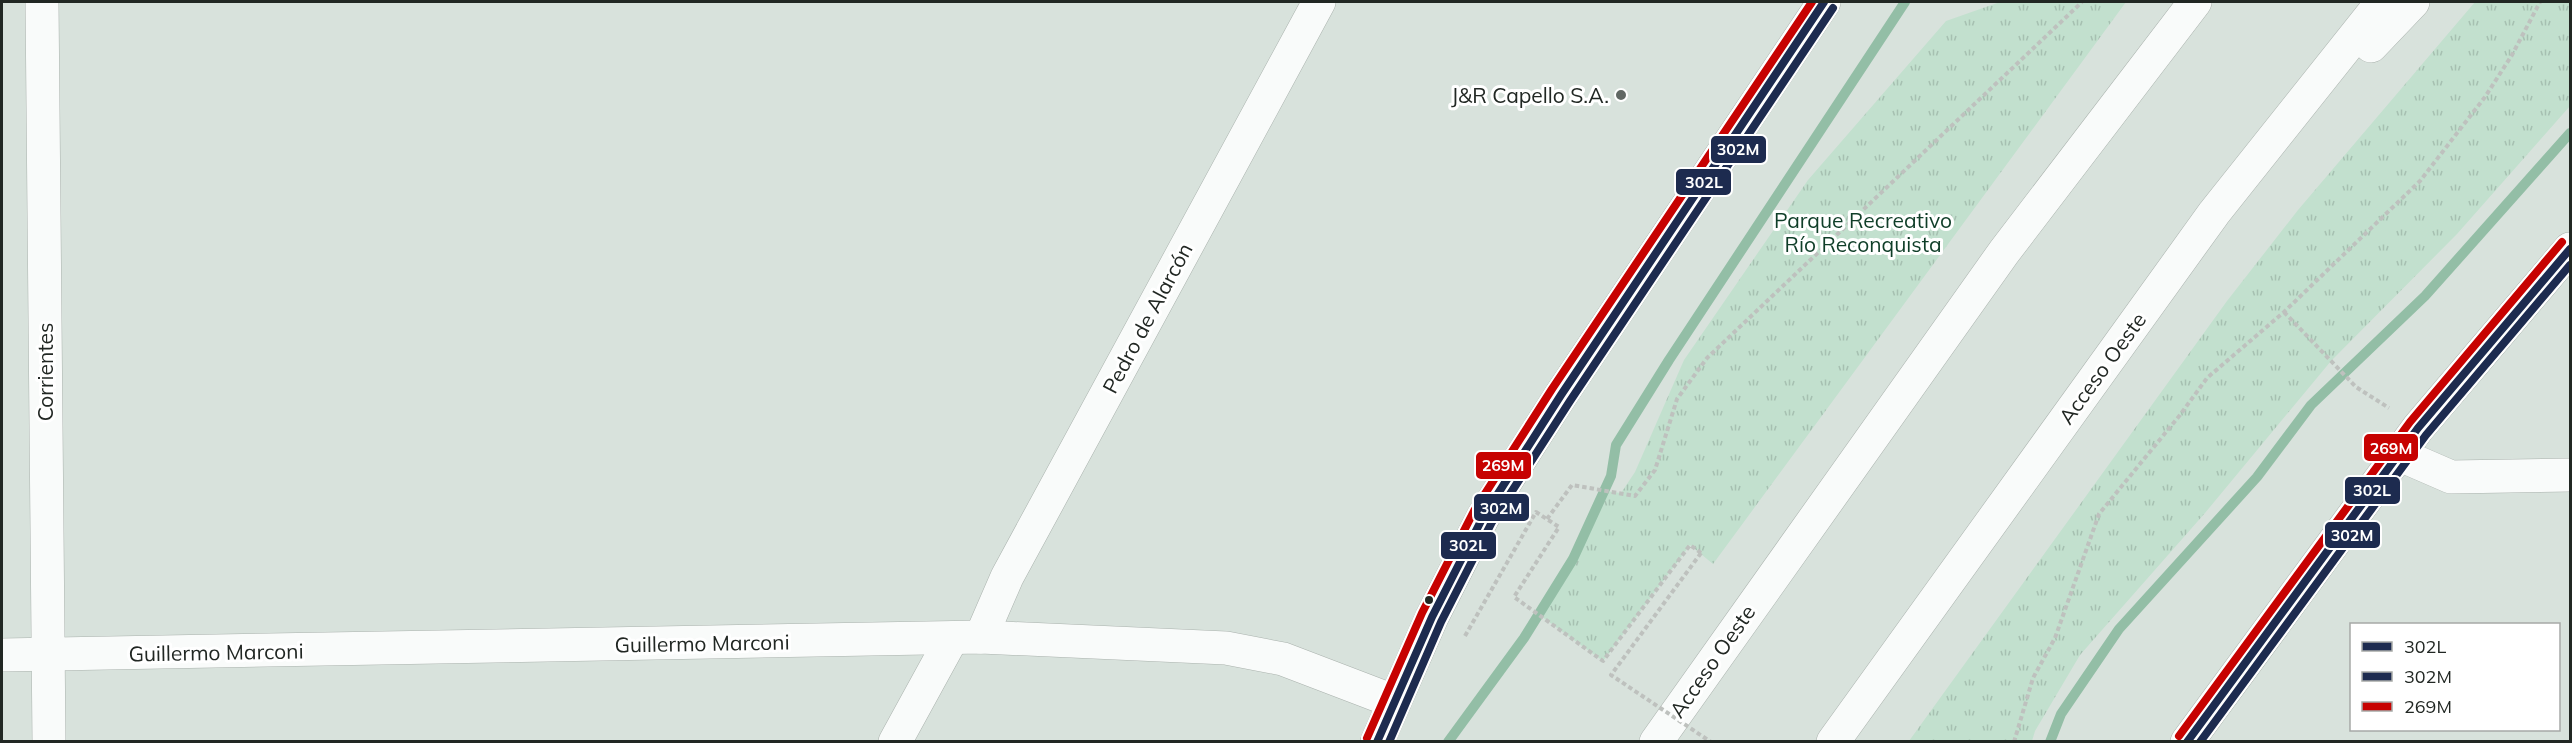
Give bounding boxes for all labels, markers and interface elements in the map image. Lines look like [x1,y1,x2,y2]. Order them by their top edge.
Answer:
place label: J&R Capello S.A. [1451,82,1609,108]
marker: J&R Capello S.A. [1614,88,1628,102]
line badge: 302M [1710,135,1767,164]
text: 302M [1717,139,1759,159]
line badge: 302L [1675,168,1732,196]
text: 302L [1685,172,1723,192]
park label: Parque Recreativo Río Reconquista [1774,207,1952,257]
street label: Pedro de Alarcón [1096,238,1198,398]
street label: Acceso Oeste [2053,307,2151,429]
street label: Corrientes [32,323,58,421]
line badge: 269M [2363,433,2419,462]
text: 269M [2370,438,2412,458]
line badge: 269M [1475,451,1532,480]
text: 269M [1482,455,1524,475]
line badge: 302L [2344,476,2401,505]
text: 302L [2353,480,2391,500]
line badge: 302M [1473,493,1530,522]
text: 302M [1480,498,1522,518]
line badge: 302M [2324,521,2381,549]
text: 302M [2331,525,2373,545]
line badge: 302L [1440,531,1497,560]
text: 302L [1449,535,1487,555]
unlabelled marker [1423,594,1435,606]
street label: Acceso Oeste [1664,600,1760,722]
legend [2350,623,2560,731]
street label: Guillermo Marconi [614,628,790,658]
text: 302L [2404,635,2446,658]
street label: Guillermo Marconi [128,637,304,667]
text: 302M [2404,665,2452,688]
text: 269M [2404,695,2452,718]

